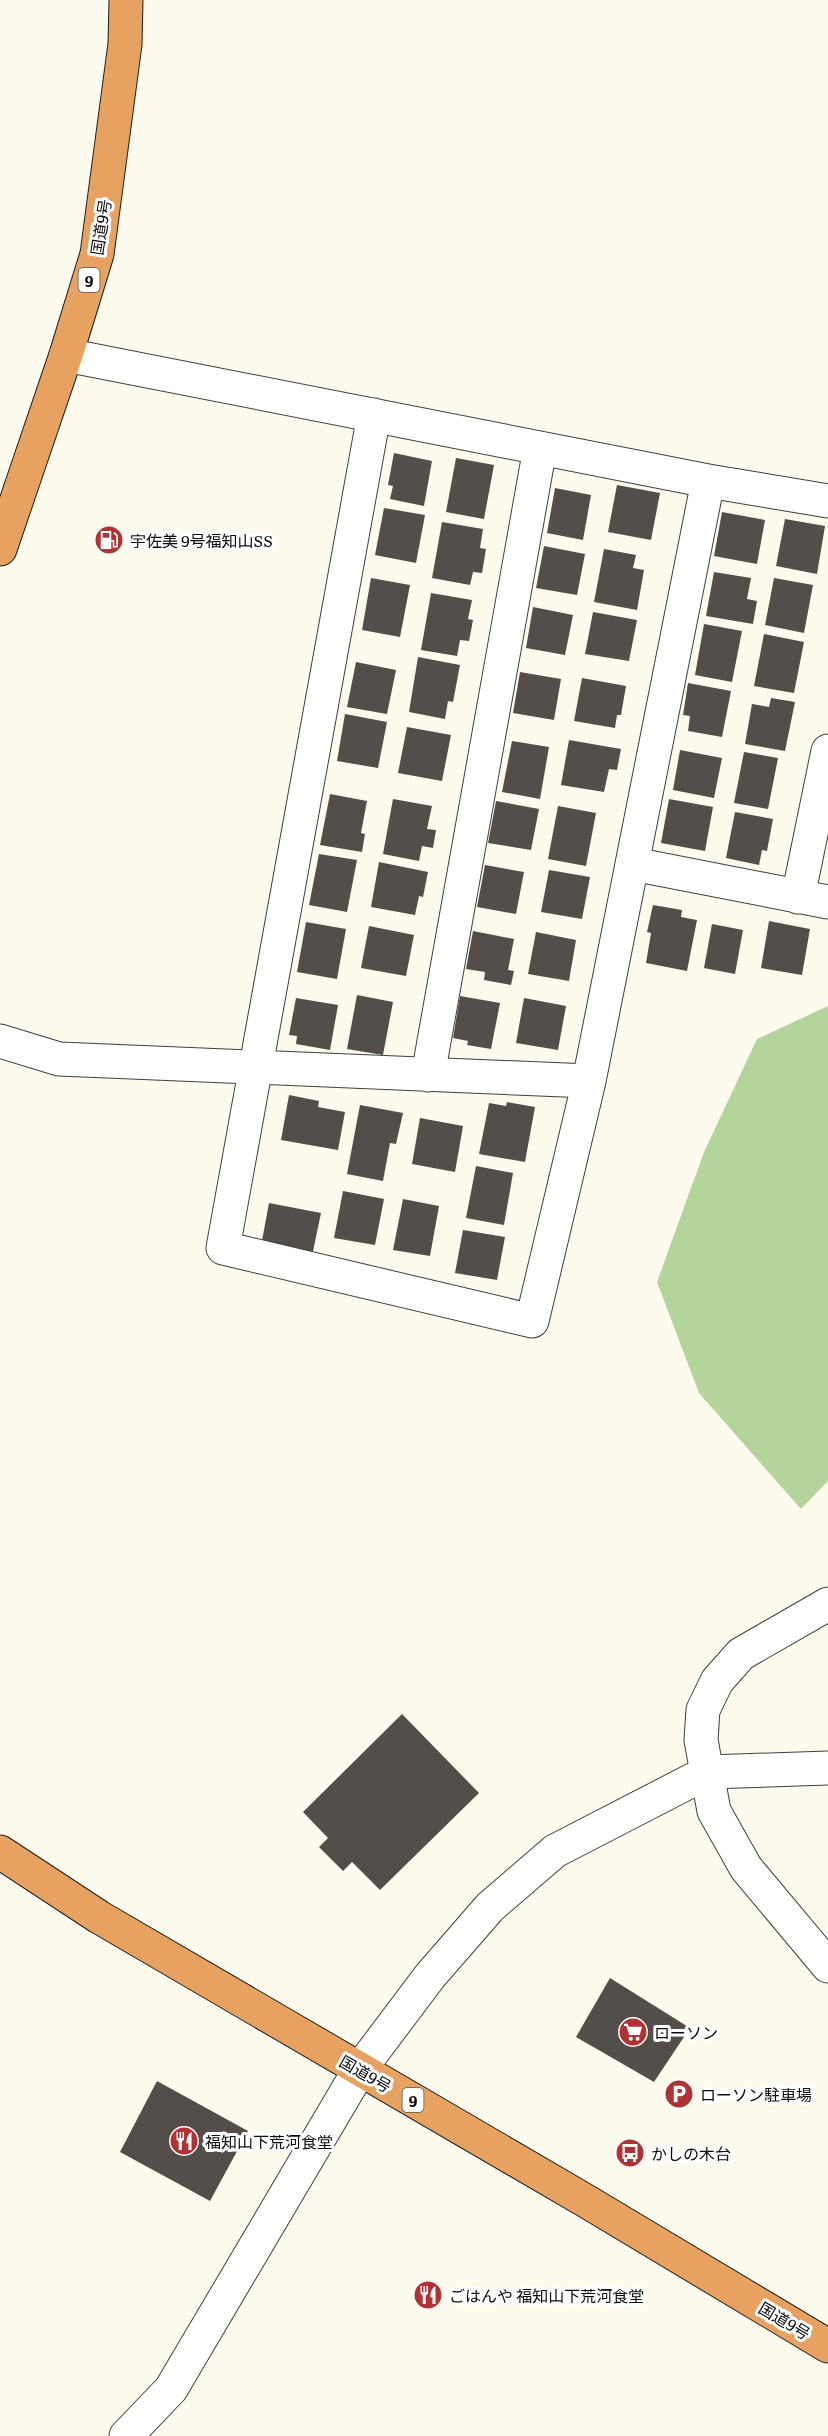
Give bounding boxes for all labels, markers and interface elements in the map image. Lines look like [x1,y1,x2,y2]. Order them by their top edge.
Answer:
street label: 国道9号 [84,197,116,257]
road number: 9 [78,268,100,292]
fuel station icon: 宇佐美 9号福知山SS [93,524,125,556]
place label: 宇佐美 9号福知山SS [130,528,273,552]
supermarket icon: ローソン [617,2016,649,2048]
place label: ローソン [654,2020,718,2044]
street label: 国道9号 [336,2049,396,2097]
parking icon: ローソン駐車場 [663,2078,695,2110]
place label: ローソン駐車場 [700,2082,812,2106]
road number: 9 [402,2088,424,2112]
restaurant icon: 福知山下荒河食堂 [168,2125,200,2157]
place label: 福知山下荒河食堂 [205,2129,333,2153]
bus stop icon: かしの木台 [614,2137,646,2169]
place label: かしの木台 [651,2141,731,2165]
restaurant icon: ごはんや 福知山下荒河食堂 [412,2279,444,2311]
place label: ごはんや 福知山下荒河食堂 [449,2283,644,2307]
street label: 国道9号 [755,2295,815,2345]

